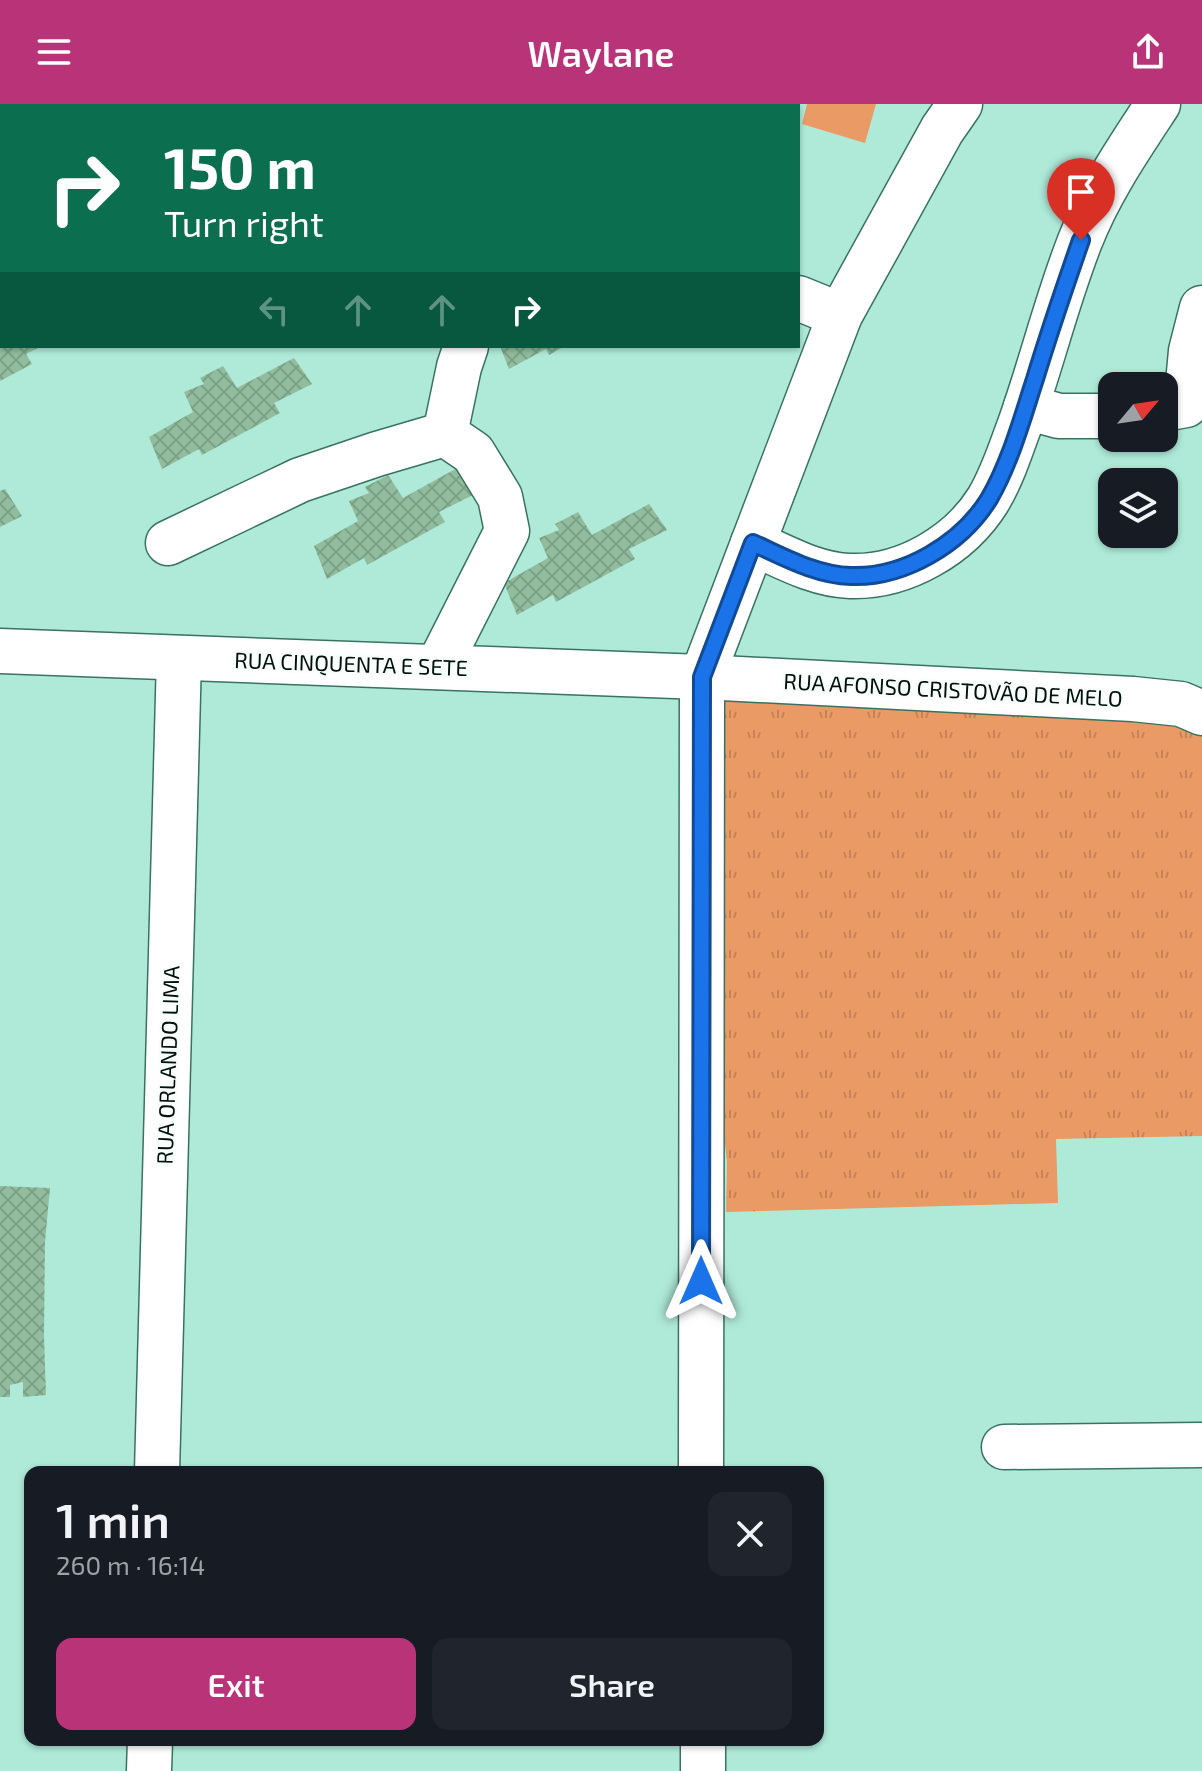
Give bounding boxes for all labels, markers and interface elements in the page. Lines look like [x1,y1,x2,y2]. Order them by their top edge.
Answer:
icon: menu [32,30,76,74]
icon: share [1126,30,1170,74]
text: Waylane [528,31,674,74]
text: 150 m [164,133,316,200]
icon: right [32,136,136,240]
pin [1047,158,1115,240]
icon: arrive [1059,170,1103,214]
text: Turn right [164,201,324,244]
icon: left [252,288,296,332]
icon: ahead [336,288,380,332]
icon: ahead [420,288,464,332]
icon: right [504,288,548,332]
north arrow [1098,372,1178,452]
map controls [1098,372,1178,548]
button: layers [1098,468,1178,548]
street label: RUA CINQUENTA E SETE [234,646,468,681]
street label: RUA AFONSO CRISTOVÃO DE MELO [783,667,1123,711]
street label: RUA ORLANDO LIMA [151,965,183,1165]
position arrow [659,1239,743,1323]
text: 1 min [56,1490,170,1548]
button: close [708,1492,792,1576]
text: 260 m · 16:14 [56,1549,205,1580]
button: Exit [56,1638,416,1730]
button: Share [432,1638,792,1730]

